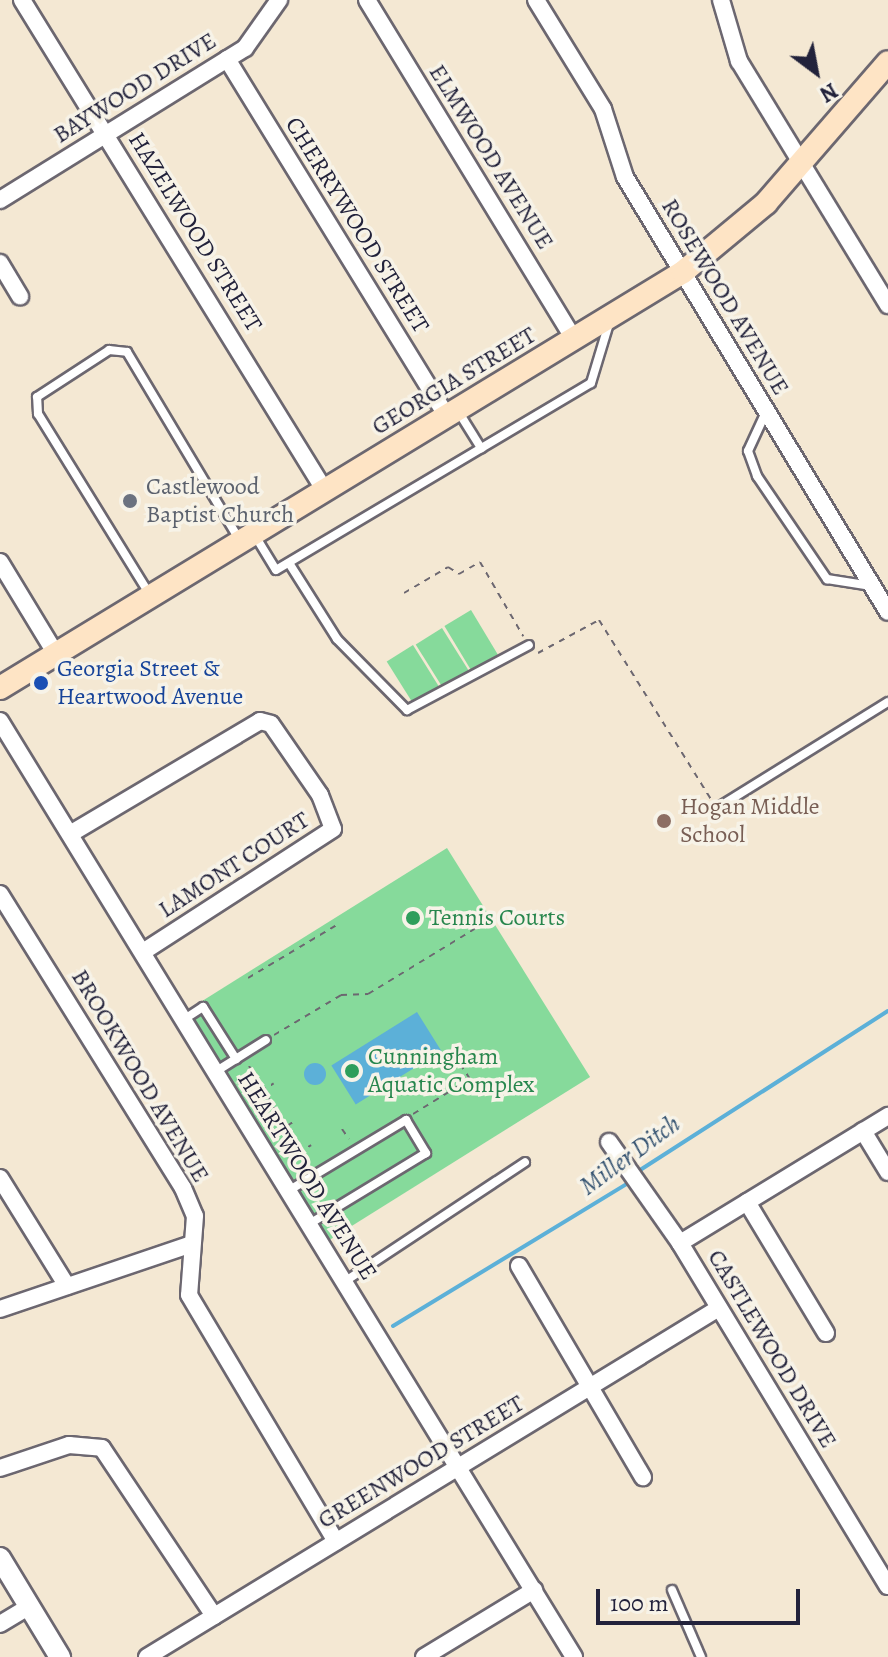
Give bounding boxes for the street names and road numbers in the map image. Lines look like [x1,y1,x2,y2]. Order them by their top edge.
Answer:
street label: BAYWOOD DRIVE [48,26,222,150]
street label: ELMWOOD AVENUE [422,59,560,255]
street label: CHERRYWOOD STREET [279,112,435,338]
street label: HAZELWOOD STREET [122,127,268,337]
street label: ROSEWOOD AVENUE [655,194,795,400]
street label: GEORGIA STREET [367,321,541,441]
street label: LAMONT COURT [153,806,315,924]
street label: BROOKWOOD AVENUE [65,964,215,1188]
street label: HEARTWOOD AVENUE [231,1067,383,1285]
street label: CASTLEWOOD DRIVE [701,1245,843,1453]
street label: GREENWOOD STREET [313,1389,529,1535]

